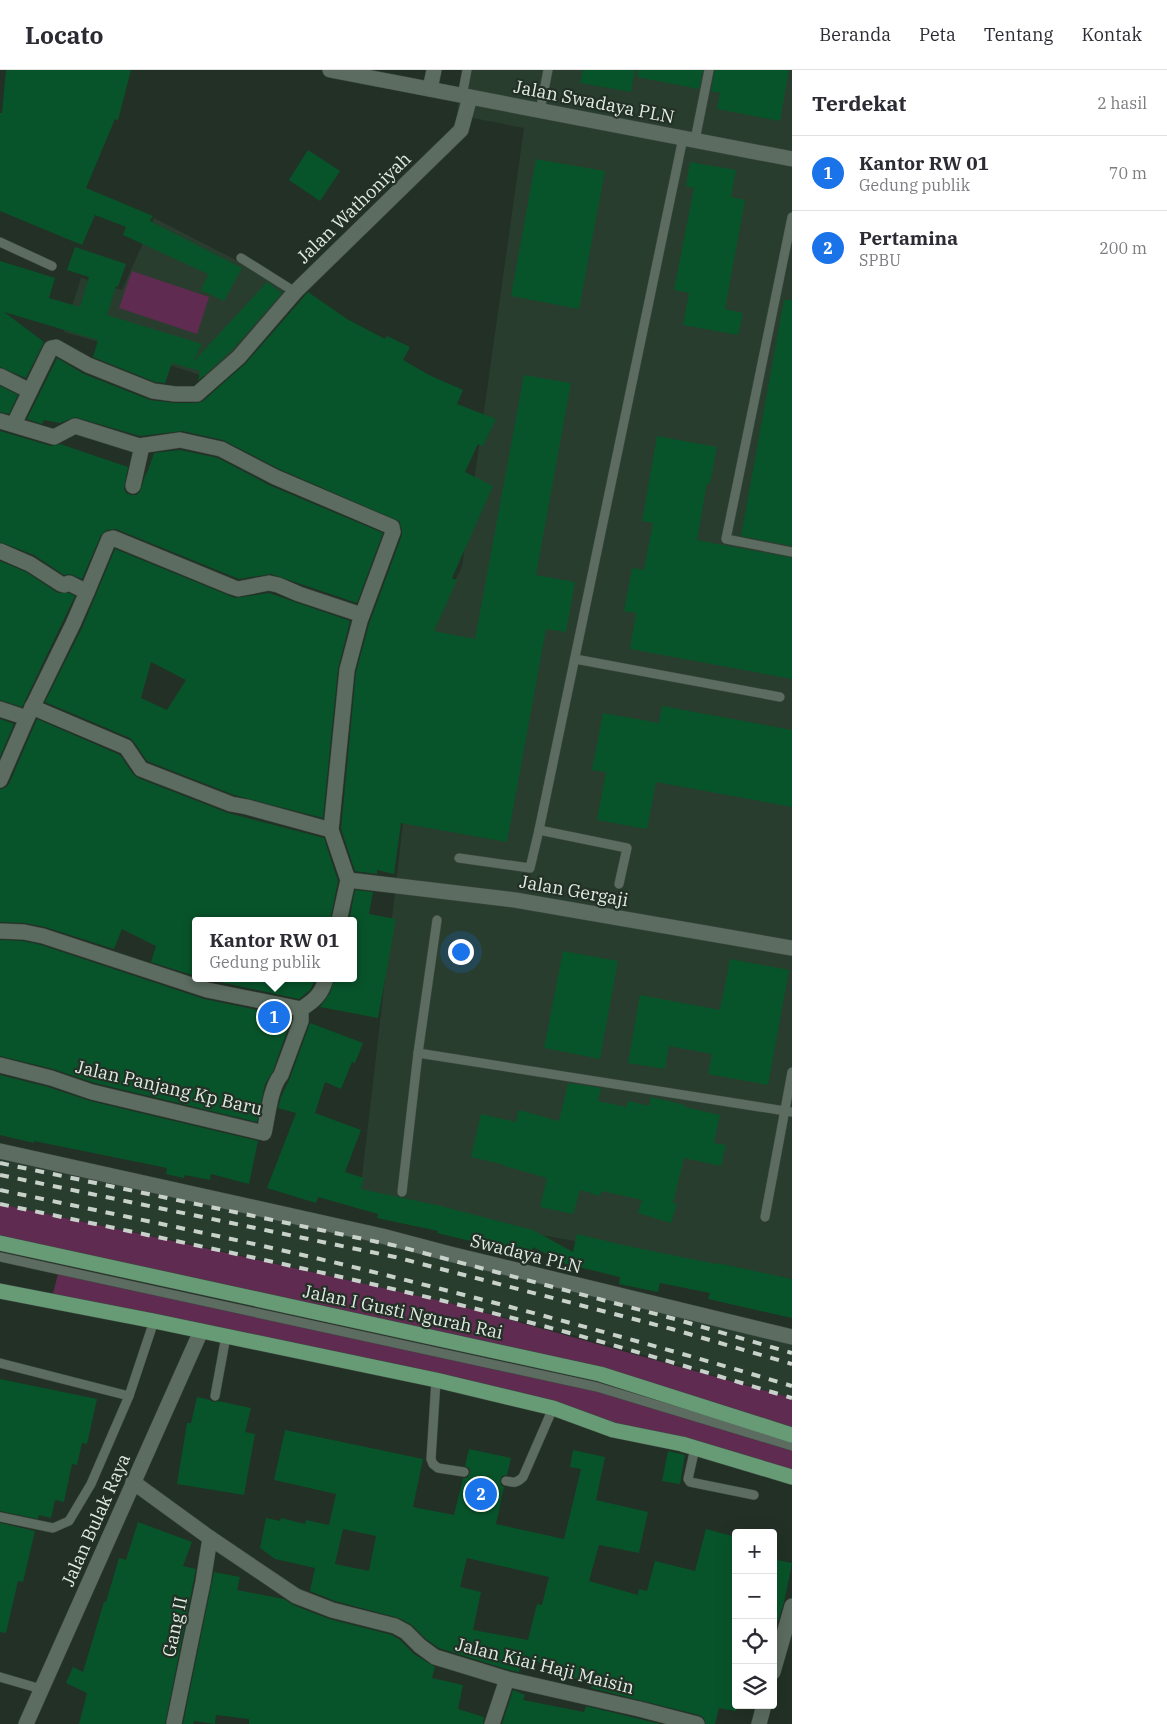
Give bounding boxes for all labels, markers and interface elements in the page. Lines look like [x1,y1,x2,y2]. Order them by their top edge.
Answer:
text: Locato [25,19,103,51]
text: Beranda [819,23,891,46]
text: Peta [919,23,956,46]
text: Tentang [984,23,1053,46]
text: Kontak [1081,23,1142,46]
street label: Jalan Swadaya PLN [512,75,676,128]
text: Terdekat [812,89,906,117]
text: 2 hasil [1097,93,1147,113]
street label: Jalan Wathoniyah [292,147,416,268]
text: Kantor RW 01 [859,151,989,175]
text: 1 [823,163,833,183]
text: 70 m [1109,163,1147,183]
text: Gedung publik [859,175,970,195]
text: Pertamina [859,226,958,250]
text: 2 [823,238,833,258]
text: 200 m [1099,238,1147,258]
text: SPBU [859,250,901,270]
street label: Jalan Gergaji [518,870,631,911]
popup [192,917,357,982]
text: Kantor RW 01 [210,928,340,952]
your location [448,939,474,965]
text: Gedung publik [210,952,321,972]
pin: 1 [258,998,290,1036]
street label: Jalan Panjang Kp Baru [73,1055,265,1120]
street label: Swadaya PLN [468,1229,584,1278]
street label: Jalan I Gusti Ngurah Rai [301,1279,505,1344]
street label: Jalan Bulak Raya [56,1450,135,1590]
pin: 2 [465,1475,497,1513]
map controls [732,1529,777,1709]
button: + [732,1529,777,1574]
button: − [732,1574,777,1619]
street label: Gang II [157,1595,192,1659]
button: locate [732,1619,777,1664]
street label: Jalan Kiai Haji Maisin [453,1632,637,1699]
button: layers [732,1664,777,1709]

